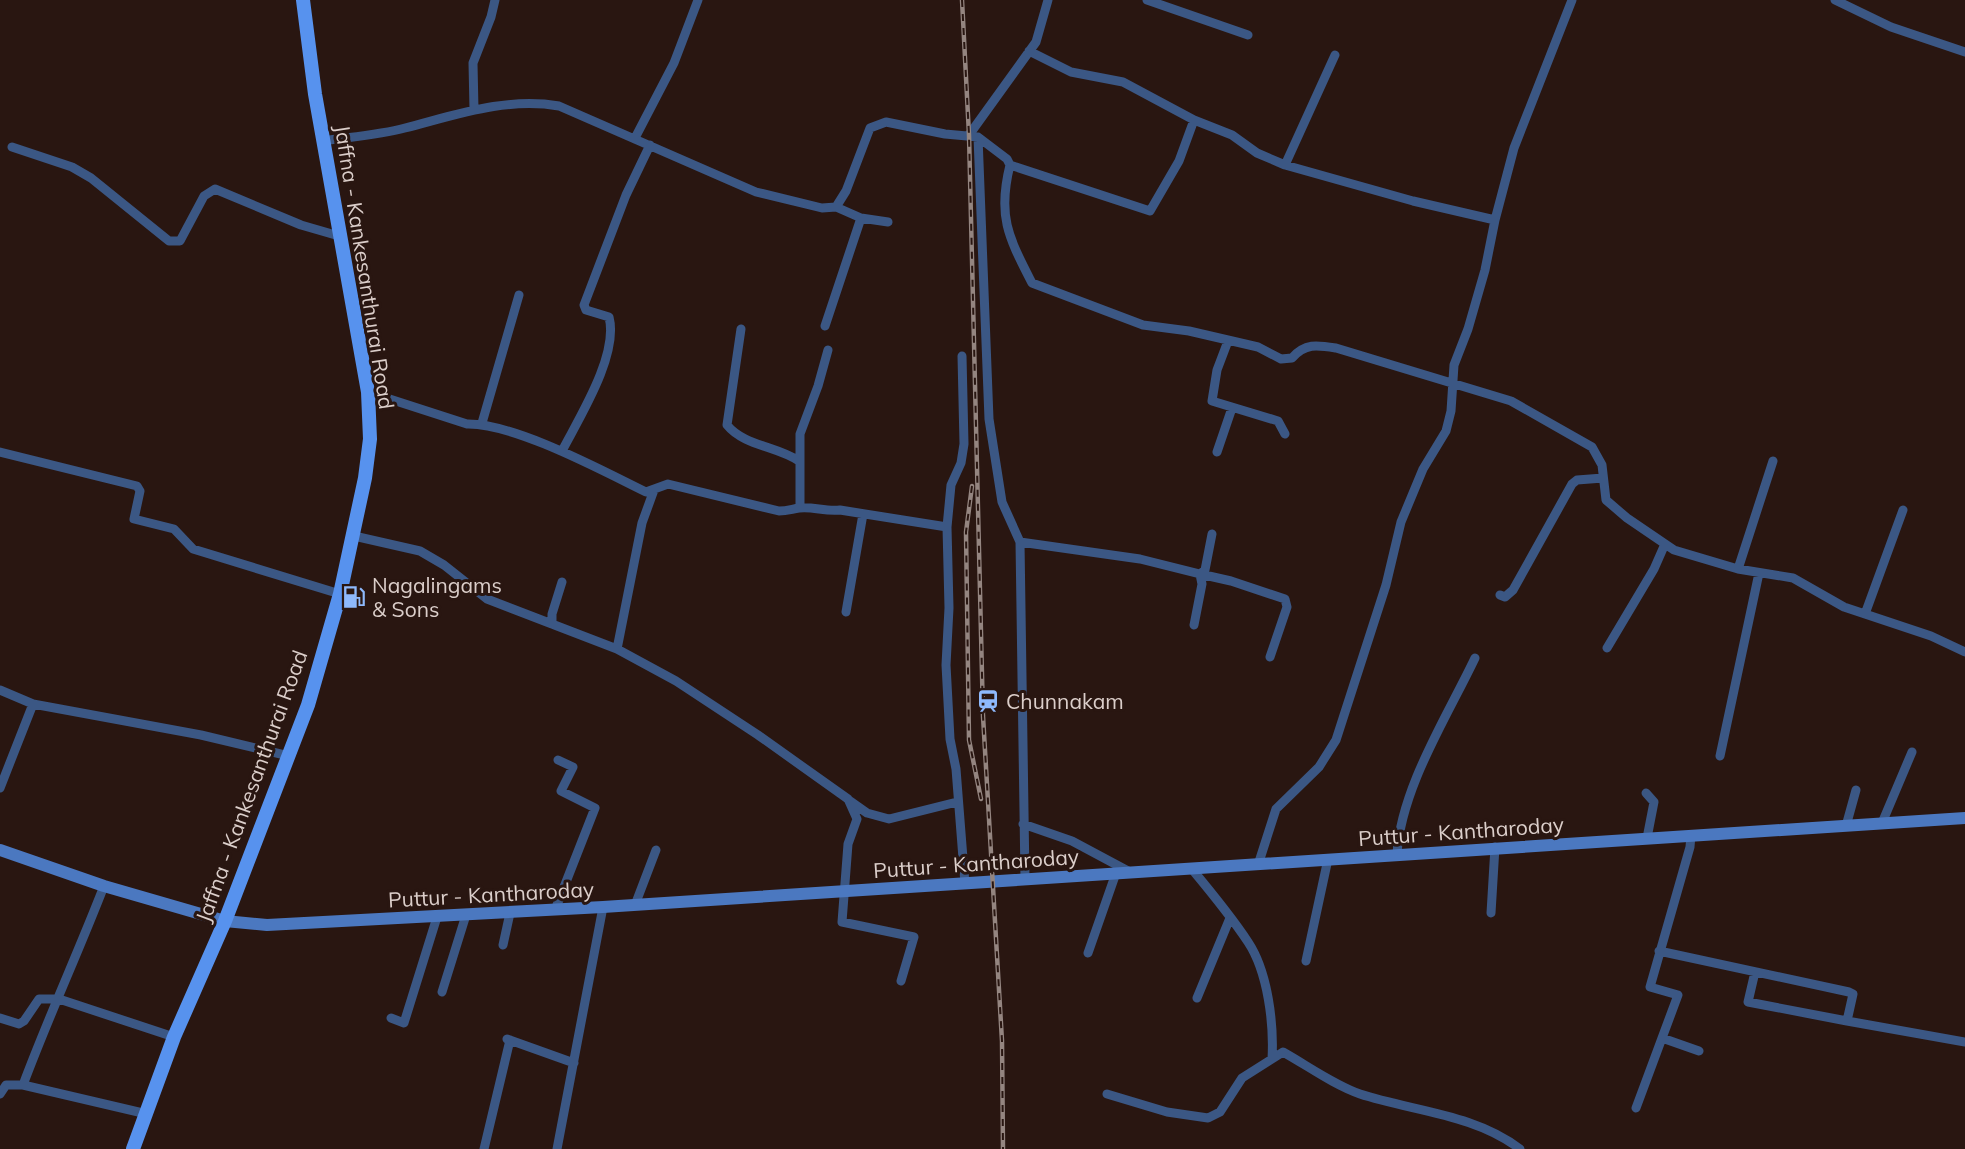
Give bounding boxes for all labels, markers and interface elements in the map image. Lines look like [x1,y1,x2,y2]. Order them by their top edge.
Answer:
street label: Jaffna - Kankesanthurai Road [330,123,400,411]
place label: Nagalingams & Sons [372,572,502,622]
fuel station icon: Nagalingams & Sons [341,584,367,610]
street label: Jaffna - Kankesanthurai Road [190,646,312,926]
station icon: Chunnakam [975,688,1001,714]
place label: Chunnakam [1006,688,1124,714]
street label: Puttur - Kantharoday [1357,811,1565,851]
street label: Puttur - Kantharoday [872,843,1080,883]
street label: Puttur - Kantharoday [387,876,595,912]

